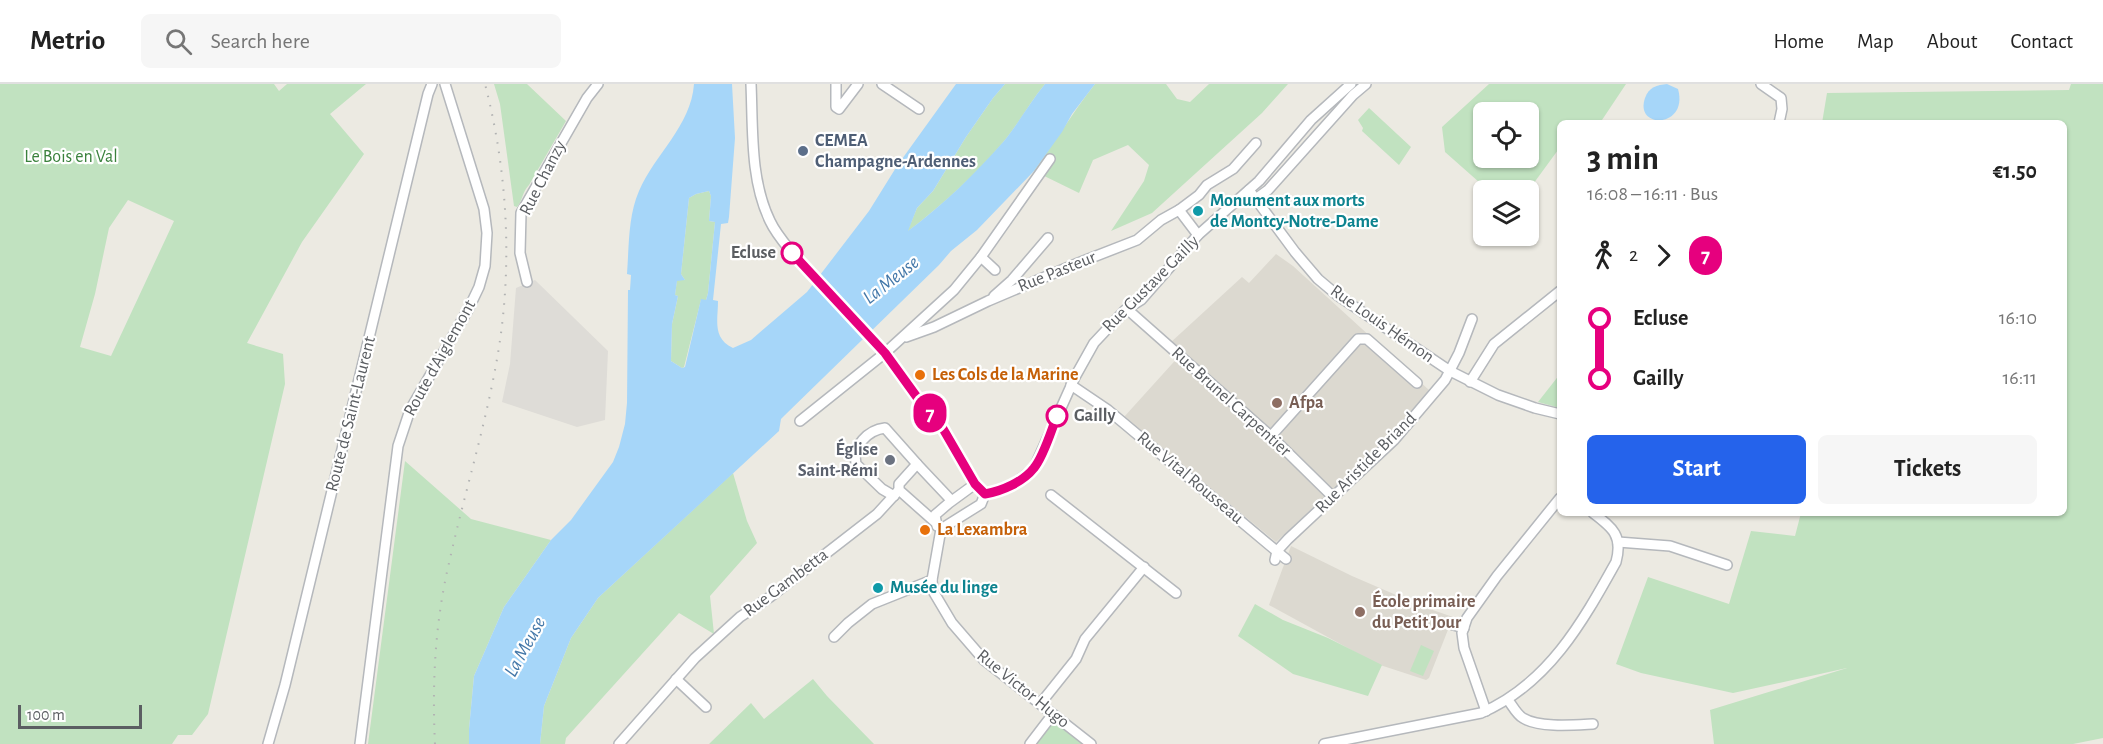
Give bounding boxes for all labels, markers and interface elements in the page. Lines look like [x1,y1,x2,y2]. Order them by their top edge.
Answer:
search box [141,14,561,68]
icon: search [162,25,195,58]
text: Metrio [30,27,105,55]
text: Search here [210,30,310,52]
text: Home [1773,31,1824,52]
text: Map [1857,31,1894,52]
text: About [1927,31,1977,52]
text: Contact [2010,31,2073,52]
map controls [1473,102,1539,246]
button: locate [1473,102,1539,168]
place label: CEMEA Champagne-Ardennes [815,132,976,171]
street label: Rue Chanzy [517,137,570,218]
text: 3 min [1587,143,1659,176]
marker: CEMEA Champagne-Ardennes [796,144,810,158]
park label: Le Bois en Val [24,148,118,166]
text: €1.50 [1993,160,2037,182]
button: layers [1473,180,1539,246]
text: 16:08 – 16:11 · Bus [1587,184,1718,204]
place label: Monument aux morts de Montcy-Notre-Dame [1210,192,1378,231]
marker: Monument aux morts de Montcy-Notre-Dame [1191,204,1205,218]
street label: Rue Gustave Gailly [1099,232,1203,336]
icon: walk [1587,239,1620,272]
icon: forward [1647,239,1680,272]
marker: Ecluse [781,242,803,264]
place label: Ecluse [731,244,776,262]
text: 2 [1629,245,1638,265]
text: 7 [1701,245,1710,266]
street label: Rue Pasteur [1015,248,1099,296]
water label: La Meuse [859,252,923,308]
street label: Rue Louis Hémon [1327,282,1437,366]
street label: Route d'Aiglemont [401,297,479,419]
text: Ecluse [1633,307,1688,329]
text: 16:10 [1999,308,2037,328]
street label: Route de Saint-Laurent [323,334,379,493]
street label: Rue Brunel Carpentier [1168,344,1294,460]
place label: Les Cols de la Marine [932,366,1079,384]
text: Gailly [1633,367,1684,389]
marker: Les Cols de la Marine [913,368,927,382]
text: 16:11 [2002,368,2037,388]
line badge: 7 [910,394,950,432]
place label: Afpa [1289,394,1324,412]
marker: Afpa [1270,396,1284,410]
text: 7 [925,403,935,424]
marker: Gailly [1046,405,1068,427]
place label: Gailly [1074,407,1116,425]
street label: Rue Aristide Briand [1312,409,1420,517]
street label: Rue Vital Rousseau [1133,429,1247,527]
button: Start [1587,435,1806,504]
button: Tickets [1818,435,2037,504]
place label: Église Saint-Rémi [798,438,878,480]
marker: Église Saint-Rémi [883,453,897,467]
place label: La Lexambra [937,521,1028,539]
marker: La Lexambra [918,523,932,537]
street label: Rue Gambetta [740,546,832,620]
place label: Musée du linge [890,579,998,597]
marker: Musée du linge [871,581,885,595]
place label: École primaire du Petit Jour [1372,590,1475,632]
marker: École primaire du Petit Jour [1353,605,1367,619]
water label: La Meuse [500,613,550,680]
street label: Rue Victor Hugo [973,646,1073,732]
scale bar [18,702,142,730]
text: 100 m [27,707,65,723]

